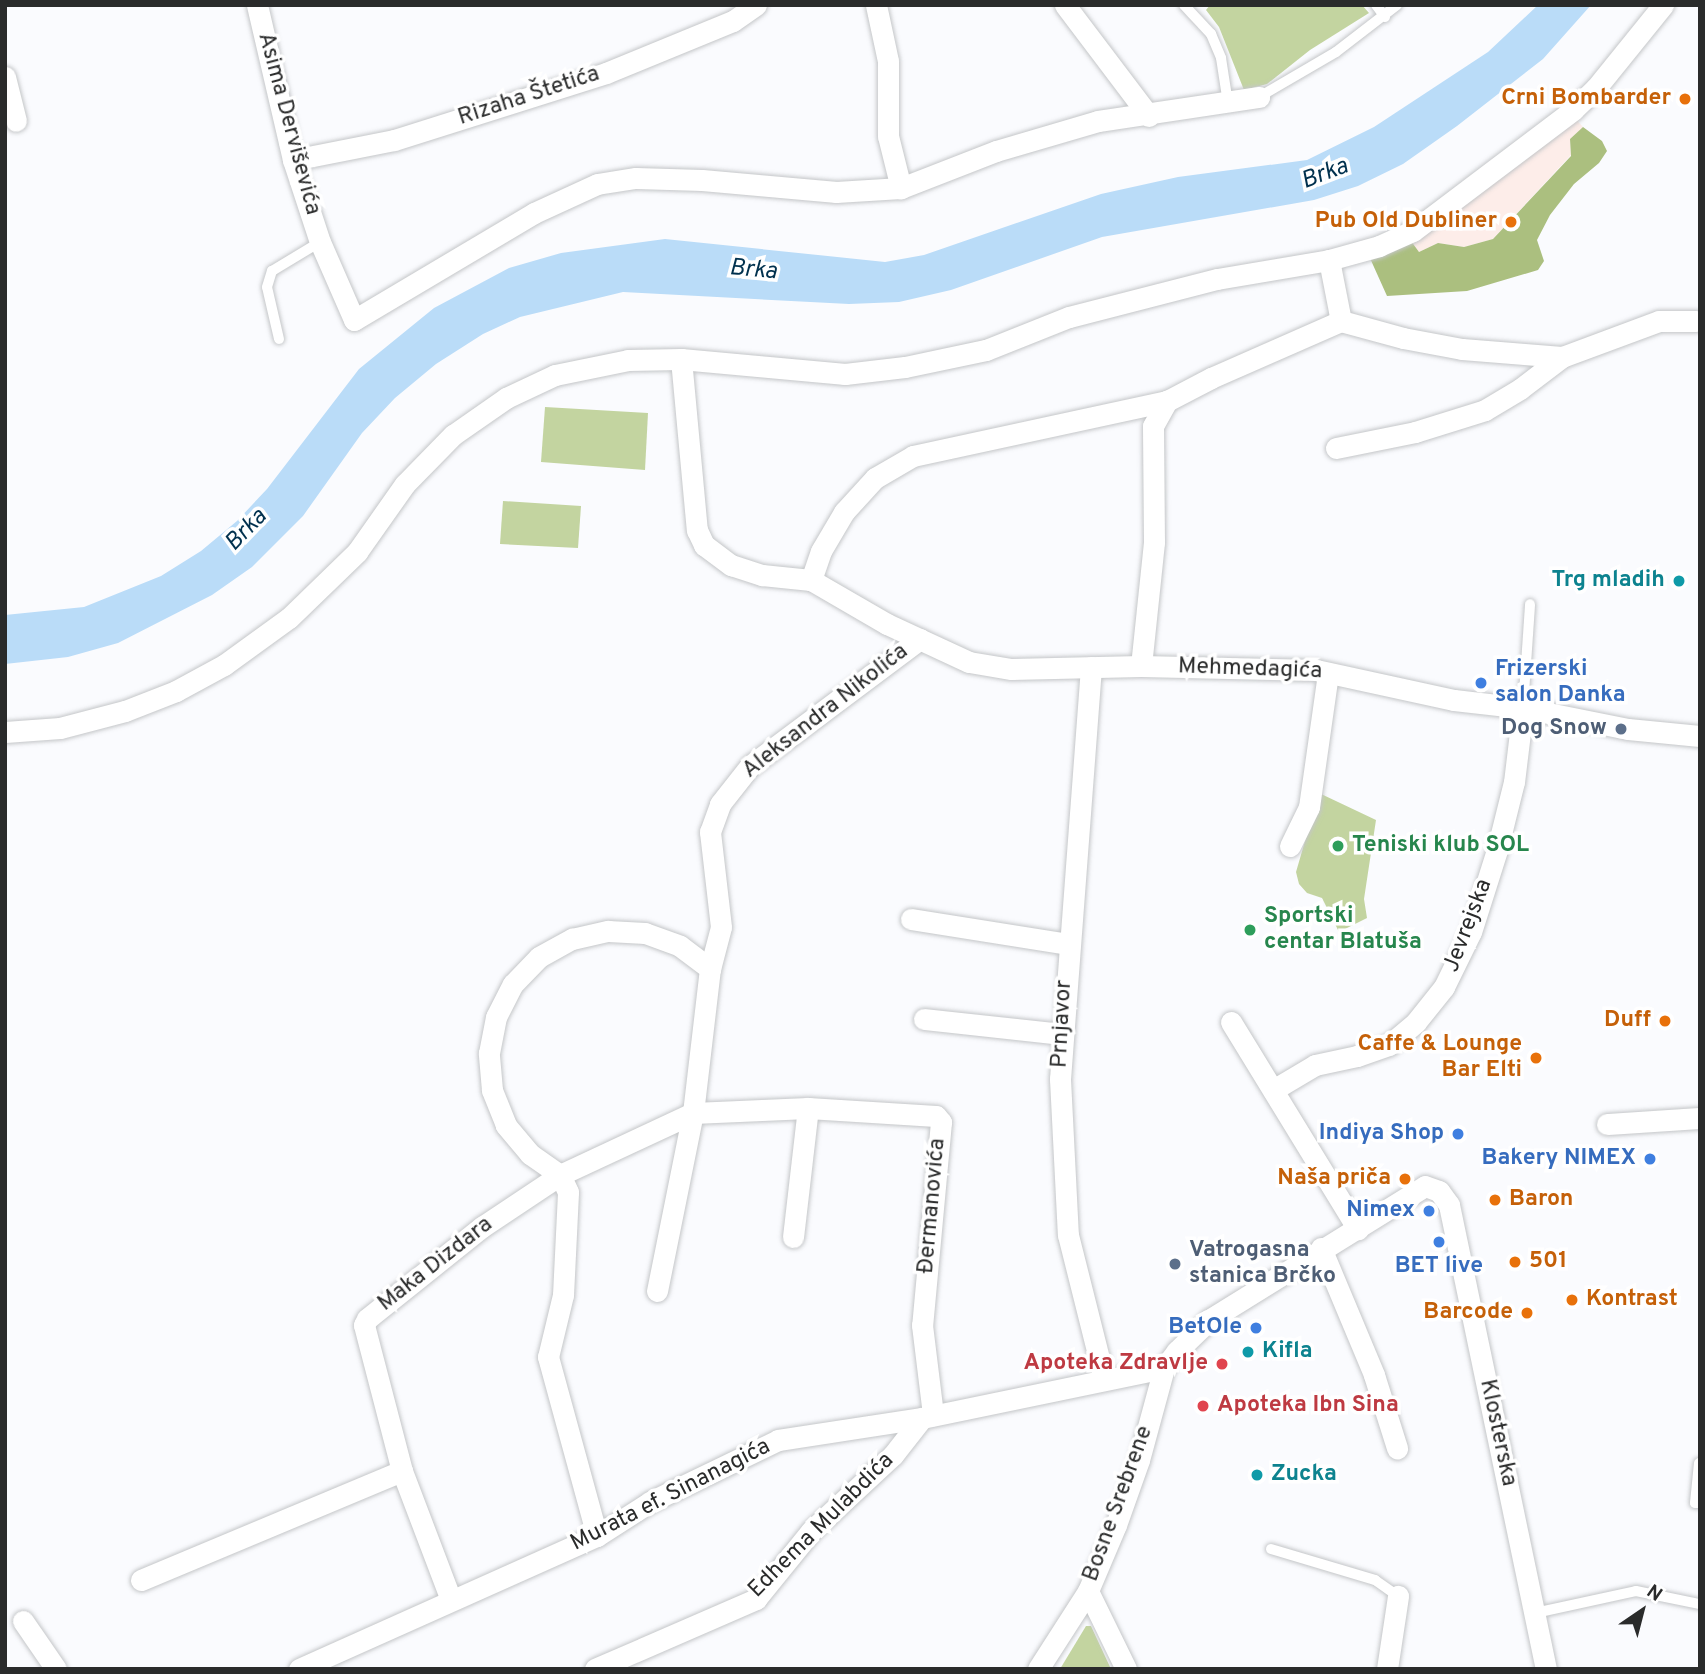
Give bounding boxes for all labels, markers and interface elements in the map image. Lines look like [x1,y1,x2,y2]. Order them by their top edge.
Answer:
street label: Asima Derviševića [250,30,326,218]
street label: Rizaha Štetića [455,61,603,133]
place label: Crni Bombarder [1501,85,1671,113]
marker: Crni Bombarder [1677,91,1693,107]
water label: Brka [1297,153,1353,197]
place label: Pub Old Dubliner [1315,208,1497,236]
marker: Pub Old Dubliner [1503,214,1519,230]
water label: Brka [728,255,778,287]
water label: Brka [220,504,274,558]
place label: Trg mladih [1551,567,1665,595]
marker: Trg mladih [1671,573,1687,589]
street label: Aleksandra Nikolića [738,639,914,785]
street label: Mehmedagića [1177,654,1323,686]
place label: Frizerski salon Danka [1495,656,1626,710]
marker: Frizerski salon Danka [1473,675,1489,691]
place label: Dog Snow [1501,715,1607,743]
marker: Dog Snow [1613,721,1629,737]
place label: Teniski klub SOL [1352,832,1529,860]
marker: Teniski klub SOL [1330,838,1346,854]
street label: Jevrejska [1439,876,1499,976]
place label: Sportski centar Blatuša [1264,903,1422,957]
marker: Sportski centar Blatuša [1242,922,1258,938]
street label: Prnjavor [1047,979,1079,1069]
place label: Duff [1604,1007,1651,1035]
marker: Duff [1657,1013,1673,1029]
place label: Caffe & Lounge Bar Elti [1358,1031,1522,1085]
marker: Caffe & Lounge Bar Elti [1528,1050,1544,1066]
place label: Indiya Shop [1319,1120,1444,1148]
marker: Indiya Shop [1450,1126,1466,1142]
street label: Đermanovića [913,1137,953,1275]
place label: Bakery NIMEX [1481,1145,1636,1173]
marker: Bakery NIMEX [1642,1151,1658,1167]
place label: Naša priča [1277,1165,1391,1193]
marker: Naša priča [1397,1171,1413,1187]
place label: Baron [1509,1186,1573,1214]
marker: Baron [1487,1192,1503,1208]
place label: Nimex [1346,1197,1415,1225]
marker: Nimex [1421,1203,1437,1219]
street label: Maka Dizdara [373,1212,499,1318]
marker: BET live [1431,1234,1447,1250]
place label: Vatrogasna stanica Brčko [1189,1237,1336,1291]
place label: 501 [1529,1248,1567,1276]
place label: BET live [1395,1253,1483,1281]
marker: 501 [1507,1254,1523,1270]
marker: Vatrogasna stanica Brčko [1167,1256,1183,1272]
place label: Kontrast [1586,1286,1678,1314]
marker: Kontrast [1564,1292,1580,1308]
place label: Barcode [1423,1299,1513,1327]
marker: Barcode [1519,1305,1535,1321]
place label: BetOle [1168,1314,1242,1342]
marker: BetOle [1248,1320,1264,1336]
place label: Kifla [1262,1338,1313,1366]
marker: Kifla [1240,1344,1256,1360]
place label: Apoteka Zdravlje [1023,1350,1208,1378]
marker: Apoteka Zdravlje [1214,1356,1230,1372]
street label: Klosterska [1472,1377,1522,1489]
place label: Apoteka Ibn Sina [1217,1392,1399,1420]
marker: Apoteka Ibn Sina [1195,1398,1211,1414]
street label: Bosne Srebrene [1078,1422,1160,1586]
street label: Murata ef. Sinanagića [567,1434,775,1558]
street label: Edhema Mulabdića [744,1448,900,1604]
place label: Zucka [1271,1461,1337,1489]
marker: Zucka [1249,1467,1265,1483]
north arrow [1607,1576,1677,1646]
text: N [1642,1580,1667,1608]

